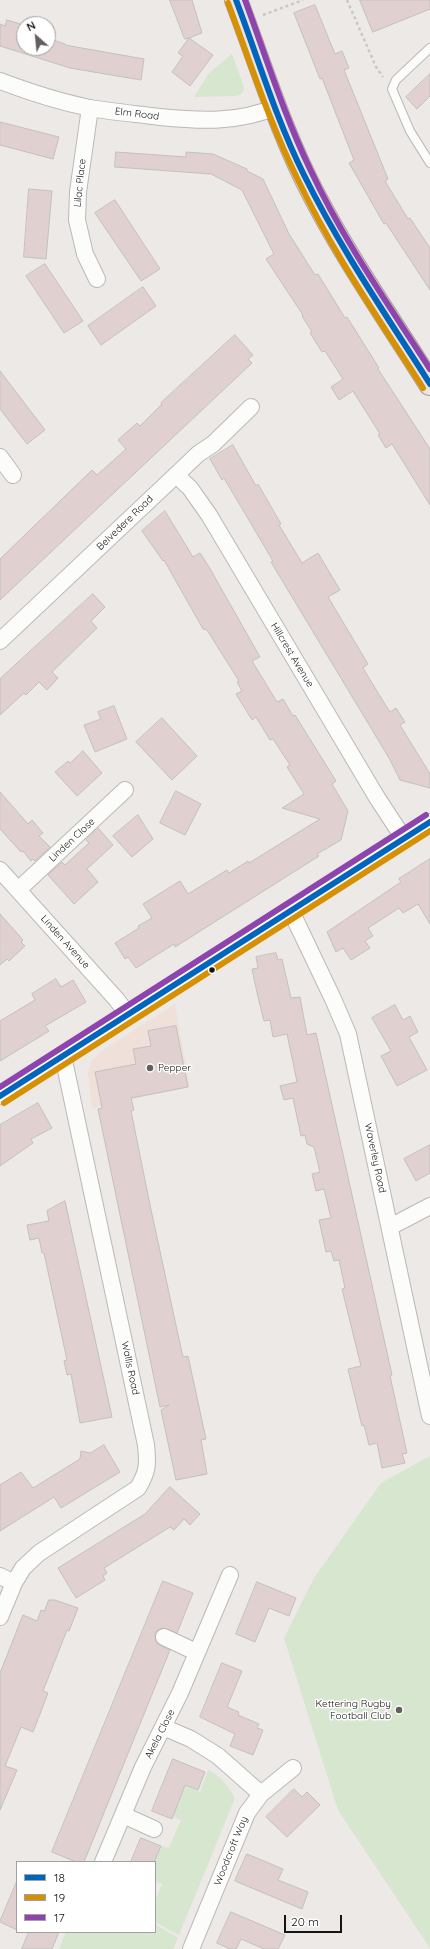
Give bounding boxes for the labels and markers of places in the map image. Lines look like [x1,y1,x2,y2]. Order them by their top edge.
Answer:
unlabelled marker [207,965,217,975]
place label: Pepper [158,1062,191,1074]
marker: Pepper [145,1063,155,1073]
place label: Kettering Rugby Football Club [316,1698,391,1722]
marker: Kettering Rugby Football Club [394,1705,404,1715]

